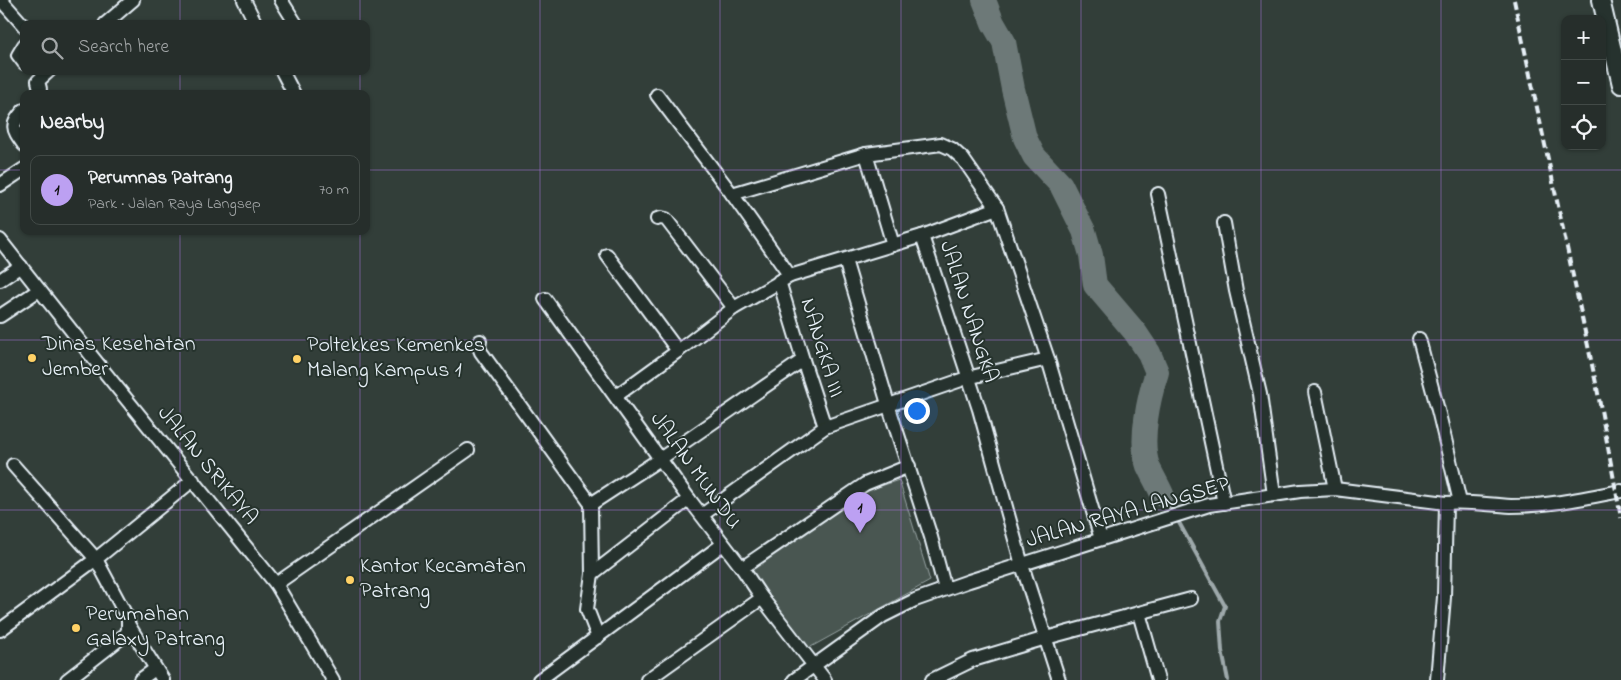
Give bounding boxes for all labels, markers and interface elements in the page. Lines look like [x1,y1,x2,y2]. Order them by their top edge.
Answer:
map controls [1561,15,1606,150]
button: + [1561,15,1606,60]
search box [20,20,370,75]
icon: search [38,34,66,62]
text: Search here [78,34,169,61]
button: − [1561,60,1606,105]
button: locate [1561,105,1606,150]
text: Nearby [40,108,104,138]
text: Perumnas Patrang [88,165,232,192]
text: 1 [54,178,60,202]
text: 70 m [319,178,349,202]
text: Park · Jalan Raya Langsep [88,192,261,216]
street label: JALAN NANGKA [930,237,1006,387]
street label: NANGKA III [791,294,851,402]
place label: Dinas Kesehatan Jember [41,329,196,386]
place label: Poltekkes Kemenkes Malang Kampus 1 [307,330,485,388]
marker: Dinas Kesehatan Jember [26,352,38,364]
marker: Poltekkes Kemenkes Malang Kampus 1 [291,353,303,365]
your location [904,398,930,424]
street label: JALAN SRIKAYA [149,399,265,533]
street label: JALAN MUNDU [641,406,749,536]
street label: JALAN RAYA LANGSEP [1022,468,1234,557]
pin: 1 [844,492,876,533]
place label: Kantor Kecamatan Patrang [360,551,526,609]
marker: Kantor Kecamatan Patrang [344,574,356,586]
place label: Perumahan Galaxy Patrang [86,599,225,657]
marker: Perumahan Galaxy Patrang [70,622,82,634]

